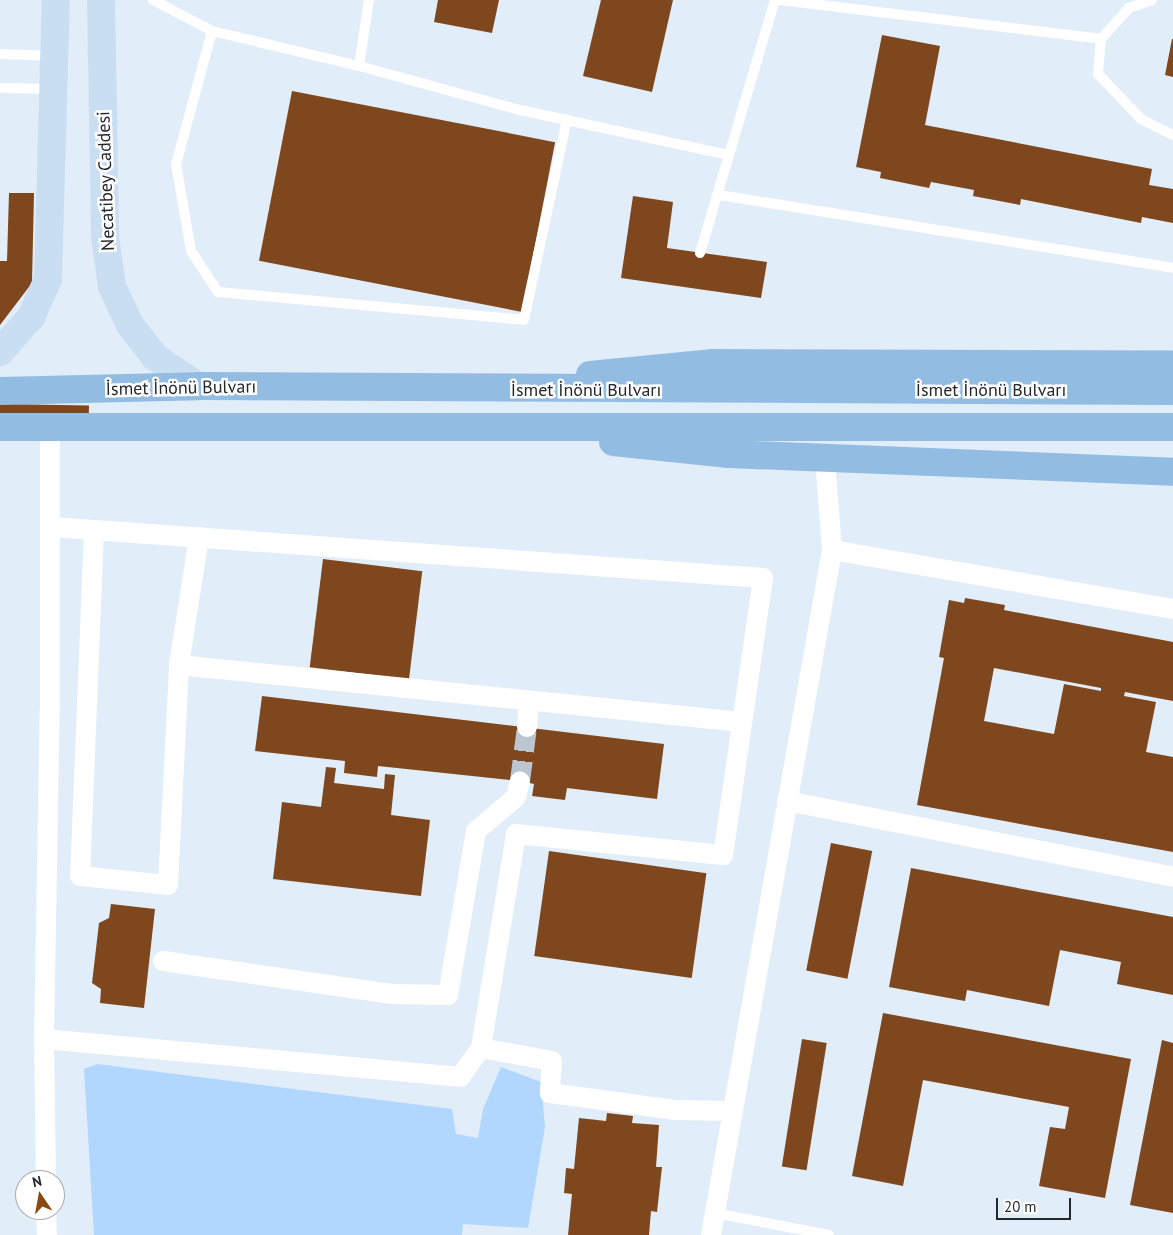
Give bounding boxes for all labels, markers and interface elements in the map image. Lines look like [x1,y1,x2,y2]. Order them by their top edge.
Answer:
street label: Necatibey Caddesi [93,110,119,252]
street label: İsmet İnönü Bulvarı [106,376,256,400]
street label: İsmet İnönü Bulvarı [511,379,661,401]
street label: İsmet İnönü Bulvarı [916,379,1066,401]
north arrow [15,1170,65,1220]
text: N [31,1172,43,1191]
scale bar [998,1188,1073,1220]
text: 20 m [1004,1197,1037,1216]

